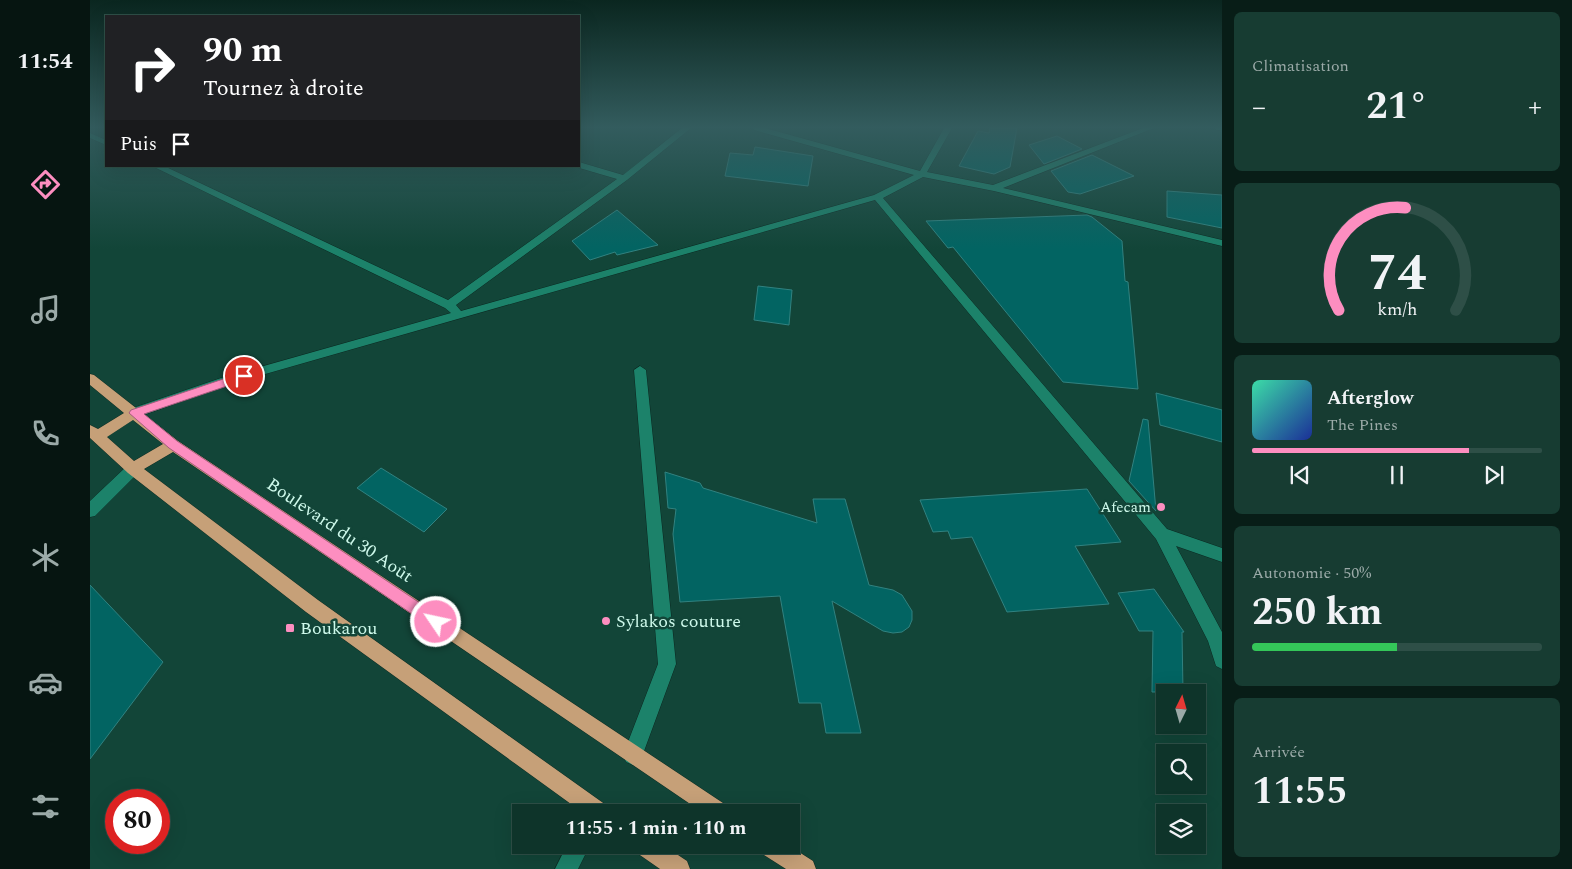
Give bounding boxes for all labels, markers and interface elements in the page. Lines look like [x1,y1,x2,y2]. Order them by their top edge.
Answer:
text: 90 m [203,24,283,77]
icon: right [120,35,185,100]
text: 11:54 [17,45,73,78]
text: Climatisation [1252,54,1349,78]
text: Tournez à droite [203,72,364,105]
text: 21° [1366,78,1428,136]
text: − [1252,86,1266,129]
text: + [1528,86,1542,129]
text: Puis [120,130,157,159]
icon: arrive [167,130,195,158]
icon: directions [28,167,63,202]
text: 74 [1368,234,1426,313]
icon: music [28,292,63,327]
text: km/h [1377,296,1417,323]
pin [223,355,265,397]
icon: arrive [230,362,258,390]
text: Afterglow [1327,384,1414,413]
text: The Pines [1327,413,1398,437]
icon: phone [28,416,63,451]
icon: previous [1286,461,1314,489]
icon: pause [1383,461,1411,489]
icon: next [1480,461,1508,489]
street label: Boulevard du 30 Août [261,471,418,590]
place label: Afecam [1100,496,1151,519]
marker: Afecam [1155,501,1167,513]
icon: climate [28,540,63,575]
text: Autonomie · 50% [1252,561,1371,585]
text: 250 km [1252,584,1383,642]
position arrow [409,595,461,647]
place label: Sylakos couture [616,608,741,635]
place label: Boukarou [300,615,377,642]
marker: Sylakos couture [600,615,612,627]
marker: Boukarou [284,622,296,634]
icon: car [28,665,63,700]
north arrow [1156,684,1206,734]
map controls [1156,684,1206,854]
text: Arrivée [1252,740,1305,764]
button: search [1156,744,1206,794]
text: 11:55 [1252,763,1347,821]
icon: filters [28,789,63,824]
speed limit sign: 80 [105,789,170,854]
button: layers [1156,804,1206,854]
text: 11:55 · 1 min · 110 m [566,814,746,843]

